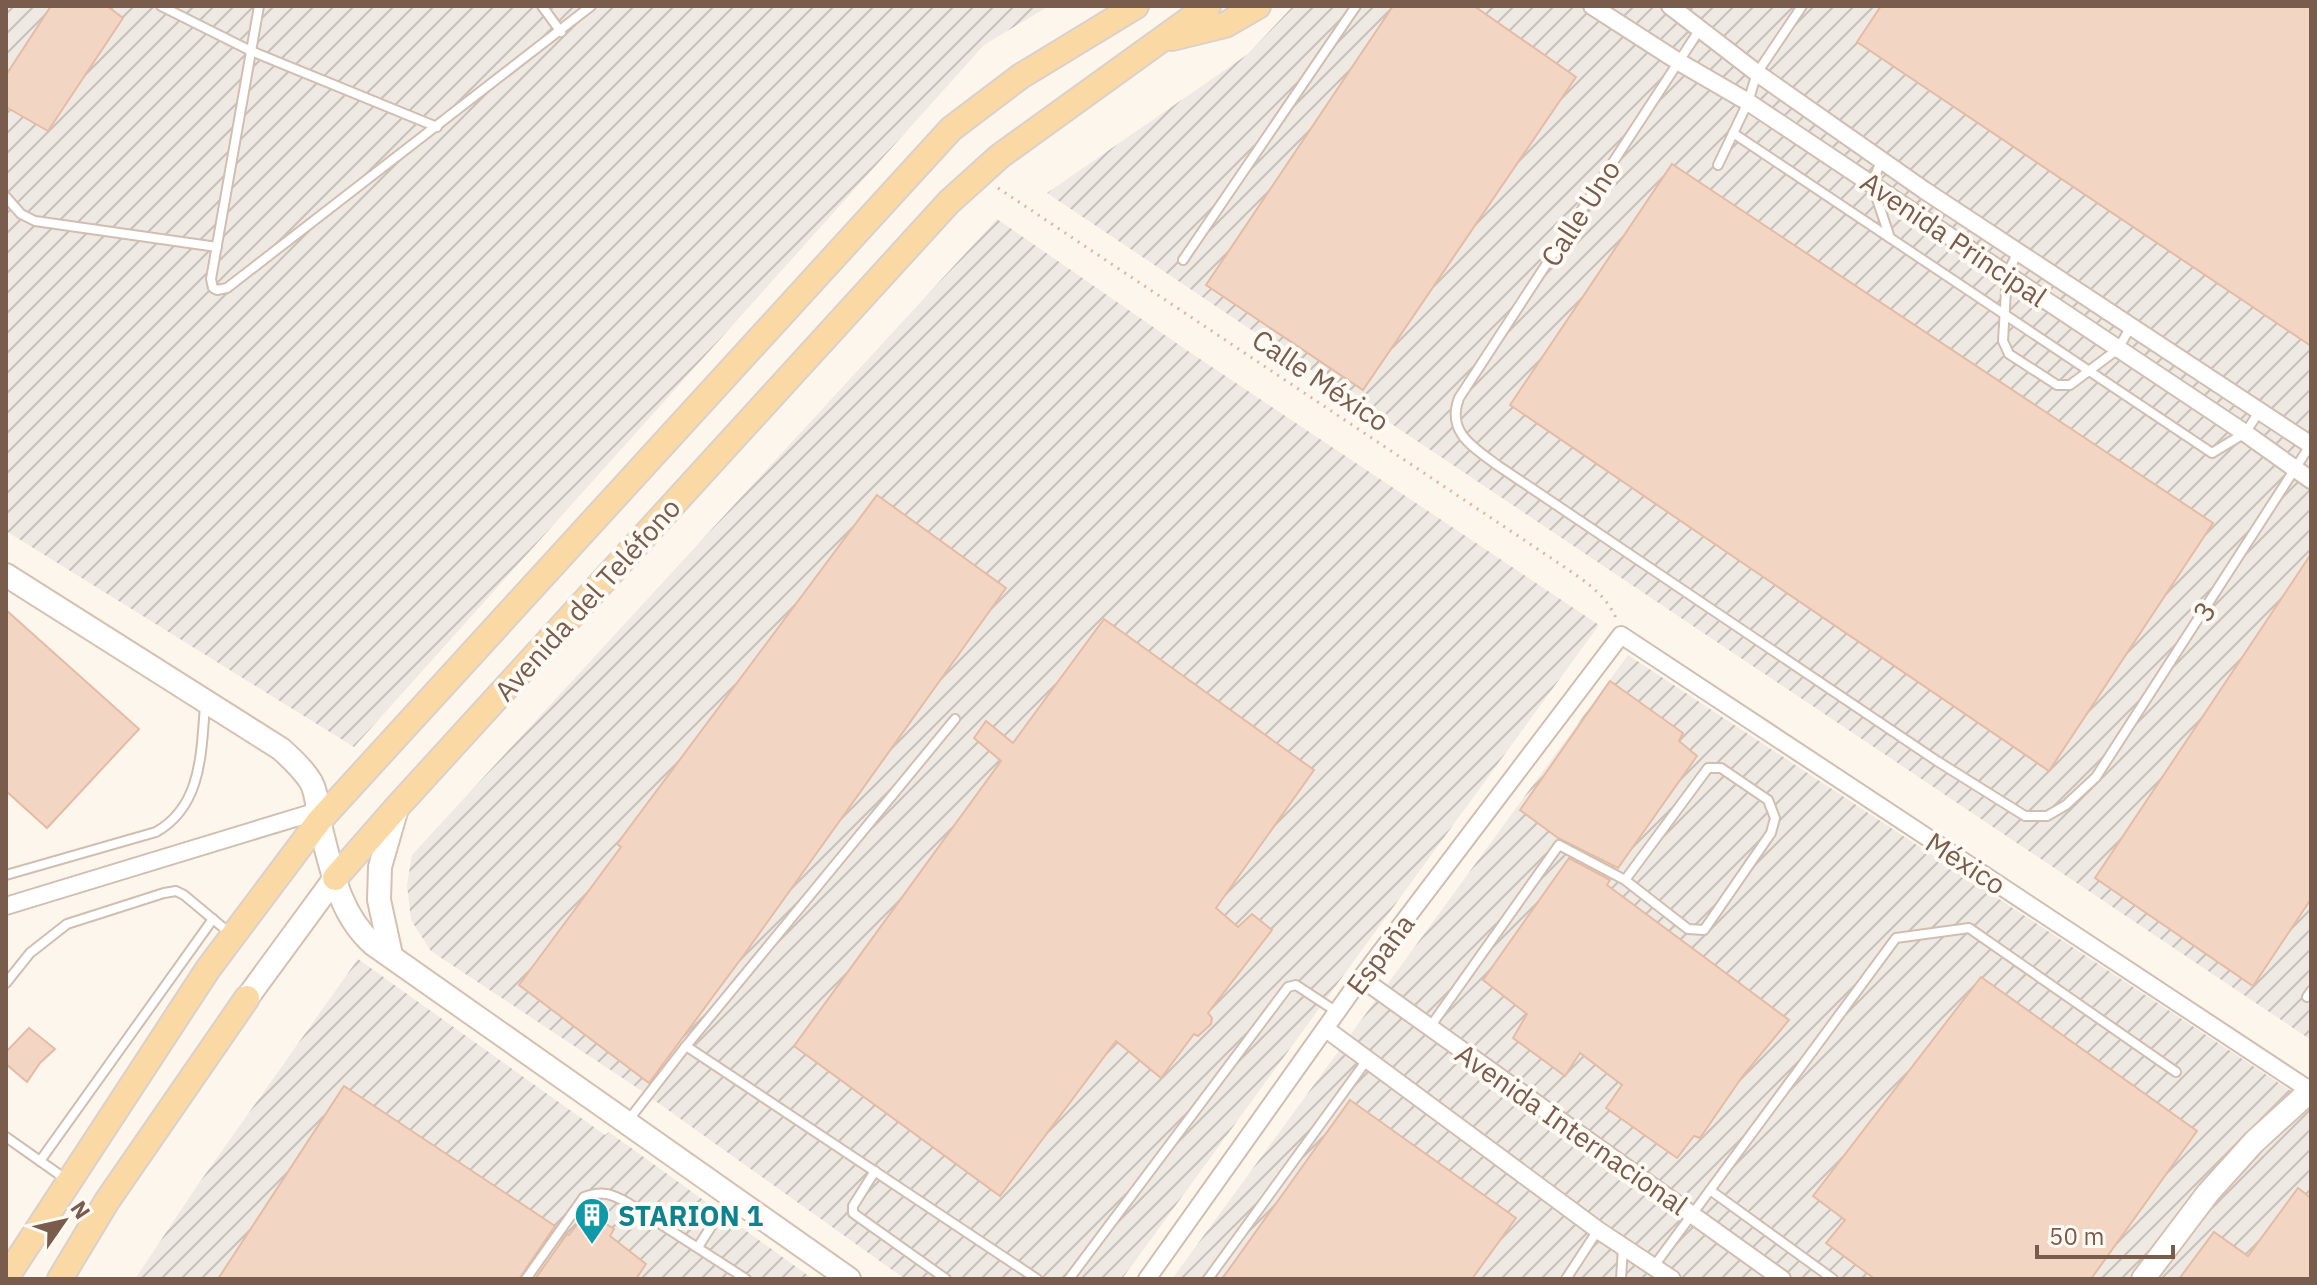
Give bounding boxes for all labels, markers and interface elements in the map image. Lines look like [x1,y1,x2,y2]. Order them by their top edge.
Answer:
street label: Calle Uno [1532,153,1628,273]
street label: Avenida Principal [1854,163,2054,315]
street label: Calle México [1245,320,1397,440]
street label: Avenida del Teléfono [486,489,688,709]
street label: 3 [2184,594,2224,628]
street label: México [1919,823,2013,903]
street label: España [1338,906,1422,1002]
street label: Avenida Internacional [1449,1035,1695,1223]
north arrow [24,1181,104,1261]
text: N [65,1195,97,1224]
building icon: STARION 1 [573,1196,611,1246]
place label: STARION 1 [618,1197,763,1234]
scale bar [2037,1209,2173,1259]
text: 50 m [2049,1220,2104,1252]

